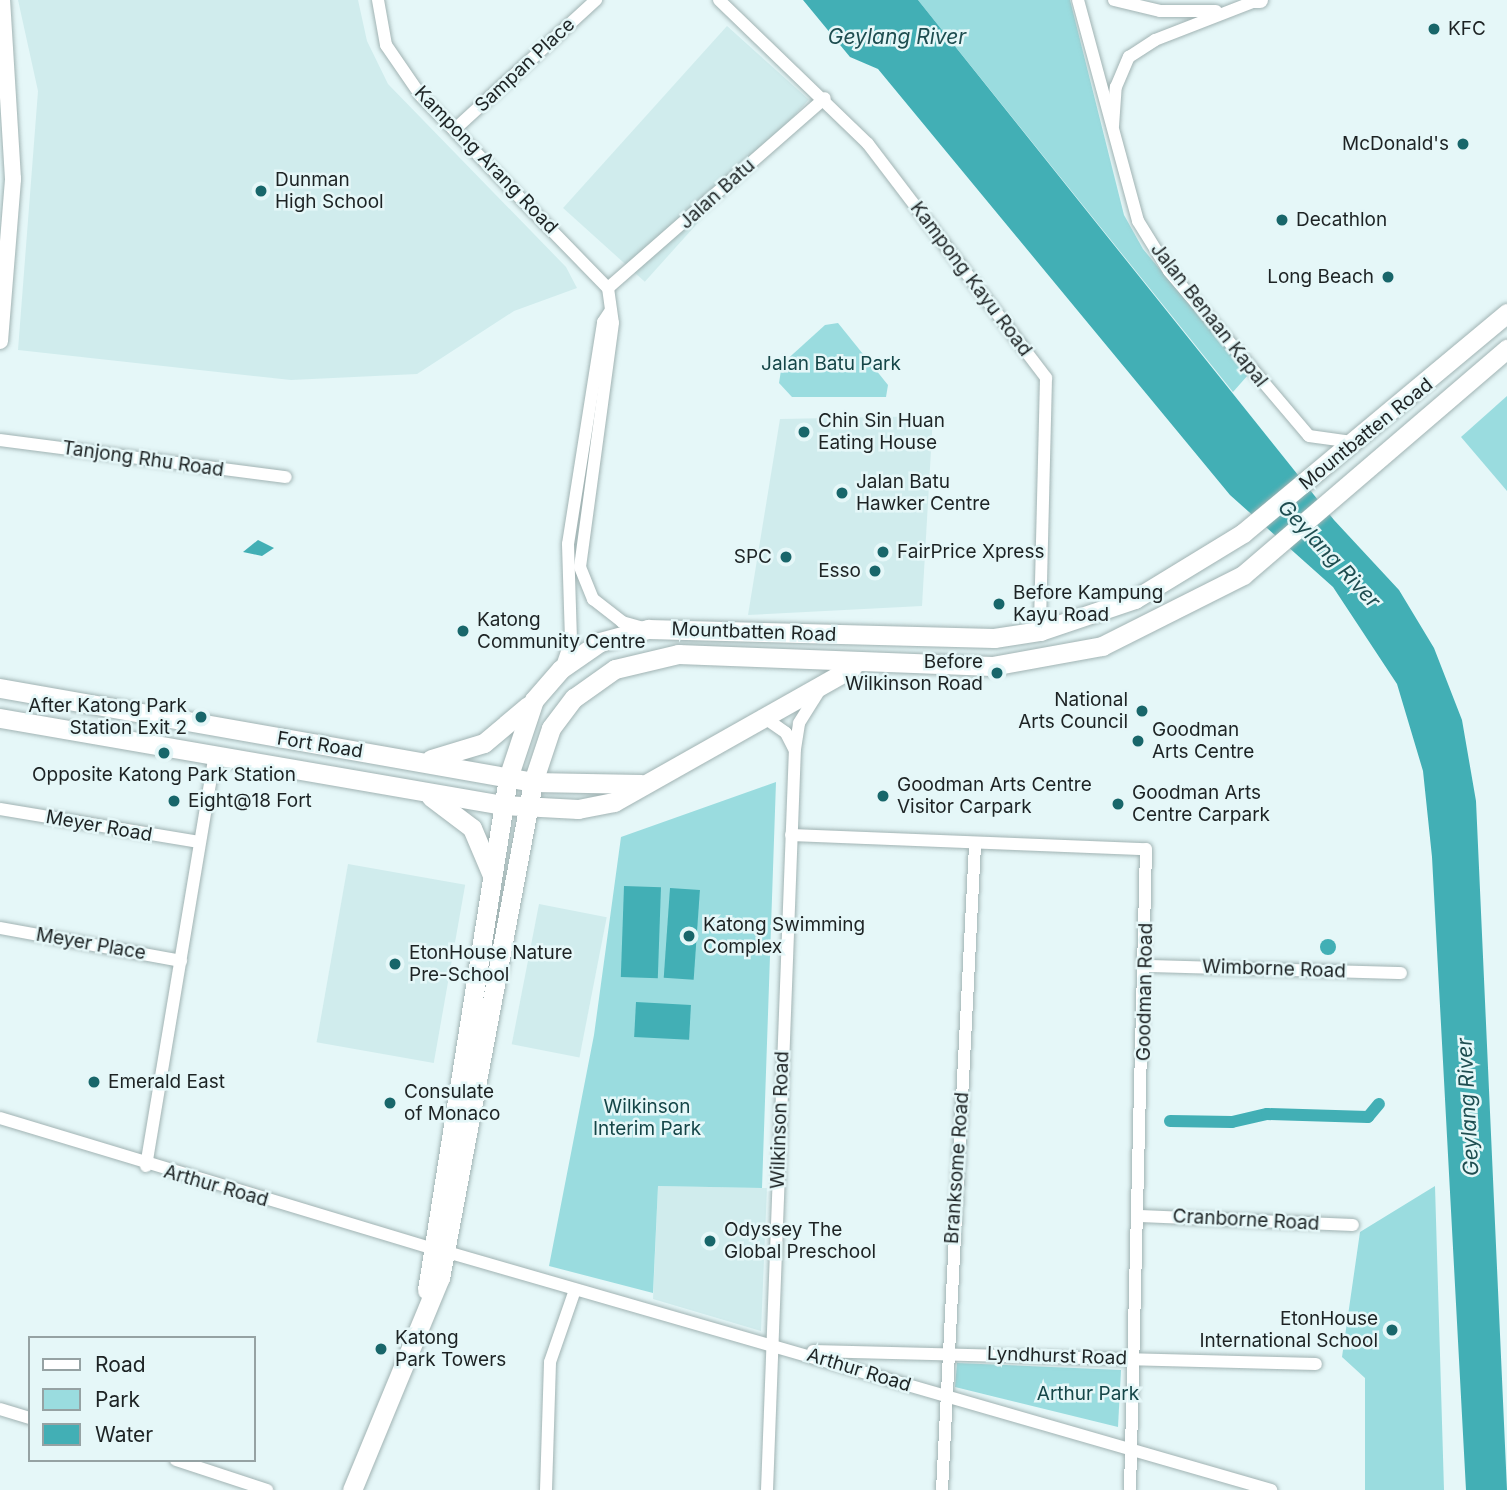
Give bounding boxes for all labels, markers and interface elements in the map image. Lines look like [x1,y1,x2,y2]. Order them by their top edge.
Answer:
street label: Sampan Place [470,13,580,117]
place label: KFC [1448,18,1486,40]
marker: KFC [1426,21,1442,37]
water label: Geylang River [828,24,966,50]
street label: Kampong Arang Road [410,81,562,239]
place label: McDonald's [1342,133,1449,155]
marker: McDonald's [1455,136,1471,152]
street label: Jalan Batu [674,154,760,234]
place label: Dunman High School [275,169,384,213]
marker: Dunman High School [253,183,269,199]
street label: Kampong Kayu Road [905,197,1037,361]
place label: Decathlon [1296,209,1387,231]
marker: Decathlon [1274,212,1290,228]
street label: Jalan Benaan Kapal [1146,238,1272,392]
place label: Long Beach [1267,266,1374,288]
marker: Long Beach [1380,269,1396,285]
park label: Jalan Batu Park [761,353,901,375]
street label: Mountbatten Road [1295,373,1437,495]
place label: Chin Sin Huan Eating House [818,410,945,454]
marker: Chin Sin Huan Eating House [796,424,812,440]
street label: Tanjong Rhu Road [61,436,225,482]
place label: Jalan Batu Hawker Centre [856,471,990,515]
marker: Jalan Batu Hawker Centre [834,485,850,501]
water label: Geylang River [1273,495,1385,613]
place label: FairPrice Xpress [897,541,1045,563]
marker: FairPrice Xpress [875,544,891,560]
place label: SPC [734,546,772,568]
marker: SPC [778,549,794,565]
place label: Esso [818,560,861,582]
marker: Esso [867,563,883,579]
place label: Before Kampung Kayu Road [1013,582,1163,626]
marker: Before Kampung Kayu Road [991,596,1007,612]
place label: Katong Community Centre [477,609,646,653]
street label: Mountbatten Road [671,618,837,646]
marker: Katong Community Centre [455,623,471,639]
place label: Before Wilkinson Road [845,651,983,695]
marker: Before Wilkinson Road [989,665,1005,681]
place label: National Arts Council [1018,689,1128,733]
place label: After Katong Park Station Exit 2 [28,695,187,739]
marker: National Arts Council [1134,703,1150,719]
marker: After Katong Park Station Exit 2 [193,709,209,725]
place label: Goodman Arts Centre [1152,719,1254,763]
street label: Fort Road [275,727,365,763]
marker: Goodman Arts Centre [1130,733,1146,749]
marker: Opposite Katong Park Station [156,745,172,761]
place label: Opposite Katong Park Station [32,764,296,786]
place label: Goodman Arts Centre Visitor Carpark [897,774,1092,818]
place label: Goodman Arts Centre Carpark [1132,782,1270,826]
marker: Goodman Arts Centre Visitor Carpark [875,788,891,804]
place label: Eight@18 Fort [188,790,312,812]
marker: Eight@18 Fort [166,793,182,809]
marker: Goodman Arts Centre Carpark [1110,796,1126,812]
street label: Meyer Road [44,805,154,847]
place label: Katong Swimming Complex [703,914,865,958]
street label: Meyer Place [34,923,148,965]
street label: Goodman Road [1132,923,1158,1061]
marker: Katong Swimming Complex [681,928,697,944]
place label: EtonHouse Nature Pre-School [409,942,573,986]
street label: Wimborne Road [1202,955,1346,983]
marker: EtonHouse Nature Pre-School [387,956,403,972]
water label: Geylang River [1452,1037,1484,1177]
street label: Wilkinson Road [766,1051,794,1189]
place label: Emerald East [108,1071,225,1093]
marker: Emerald East [86,1074,102,1090]
place label: Consulate of Monaco [404,1081,500,1125]
street label: Branksome Road [940,1091,974,1245]
marker: Consulate of Monaco [382,1095,398,1111]
park label: Wilkinson Interim Park [593,1096,701,1140]
street label: Arthur Road [161,1160,271,1212]
street label: Cranborne Road [1172,1205,1320,1235]
place label: Odyssey The Global Preschool [724,1219,876,1263]
marker: Odyssey The Global Preschool [702,1233,718,1249]
place label: EtonHouse International School [1200,1308,1378,1352]
marker: EtonHouse International School [1384,1322,1400,1338]
place label: Katong Park Towers [395,1327,506,1371]
legend [28,1336,256,1462]
marker: Katong Park Towers [373,1341,389,1357]
street label: Lyndhurst Road [987,1342,1127,1370]
street label: Arthur Road [804,1343,914,1397]
text: Road [95,1352,146,1377]
park label: Arthur Park [1037,1383,1139,1405]
text: Park [95,1387,140,1412]
text: Water [95,1422,153,1447]

